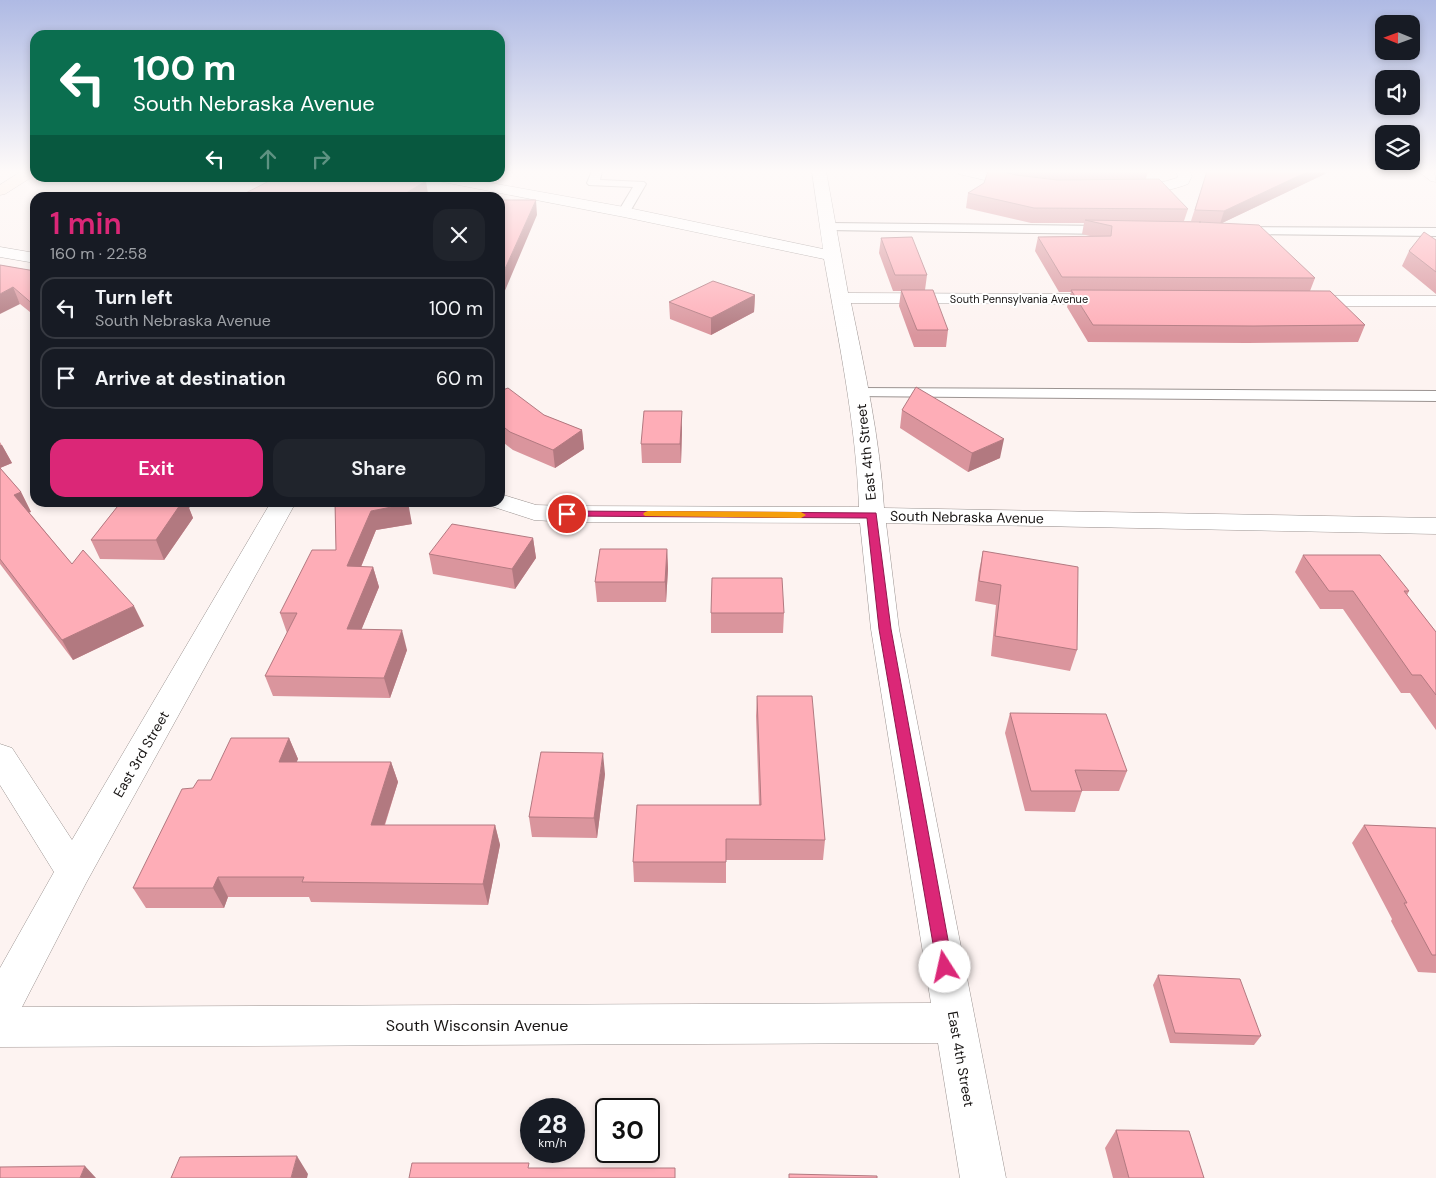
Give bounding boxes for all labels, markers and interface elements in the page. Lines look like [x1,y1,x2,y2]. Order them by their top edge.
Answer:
north arrow [1375,15,1420,60]
map controls [1375,15,1420,170]
text: 100 m [133,45,236,91]
icon: left [50,50,115,115]
button: sound [1375,70,1420,115]
text: South Nebraska Avenue [133,89,375,118]
button: layers [1375,125,1420,170]
icon: left [201,145,229,173]
icon: ahead [254,145,282,173]
icon: right [307,145,335,173]
text: 1 min [50,204,122,243]
button: close [433,209,485,261]
text: 160 m · 22:58 [50,243,147,264]
text: Turn left [95,285,173,310]
street label: South Pennsylvania Avenue [950,292,1088,306]
icon: left [52,294,80,322]
text: 100 m [429,296,483,321]
text: South Nebraska Avenue [95,310,271,331]
icon: arrive [52,364,80,392]
text: Arrive at destination [95,366,286,391]
text: 60 m [436,366,483,391]
street label: East 4th Street [852,403,880,501]
button: Exit [50,439,263,497]
button: Share [273,439,485,497]
pin [546,493,588,535]
icon: arrive [553,500,581,528]
street label: South Nebraska Avenue [890,507,1044,527]
street label: East 3rd Street [109,708,173,800]
position arrow [918,940,970,992]
street label: East 4th Street [944,1010,978,1108]
street label: South Wisconsin Avenue [386,1015,568,1036]
speed limit sign: 30 [595,1098,660,1163]
text: 28 [537,1108,568,1141]
text: km/h [538,1135,567,1151]

